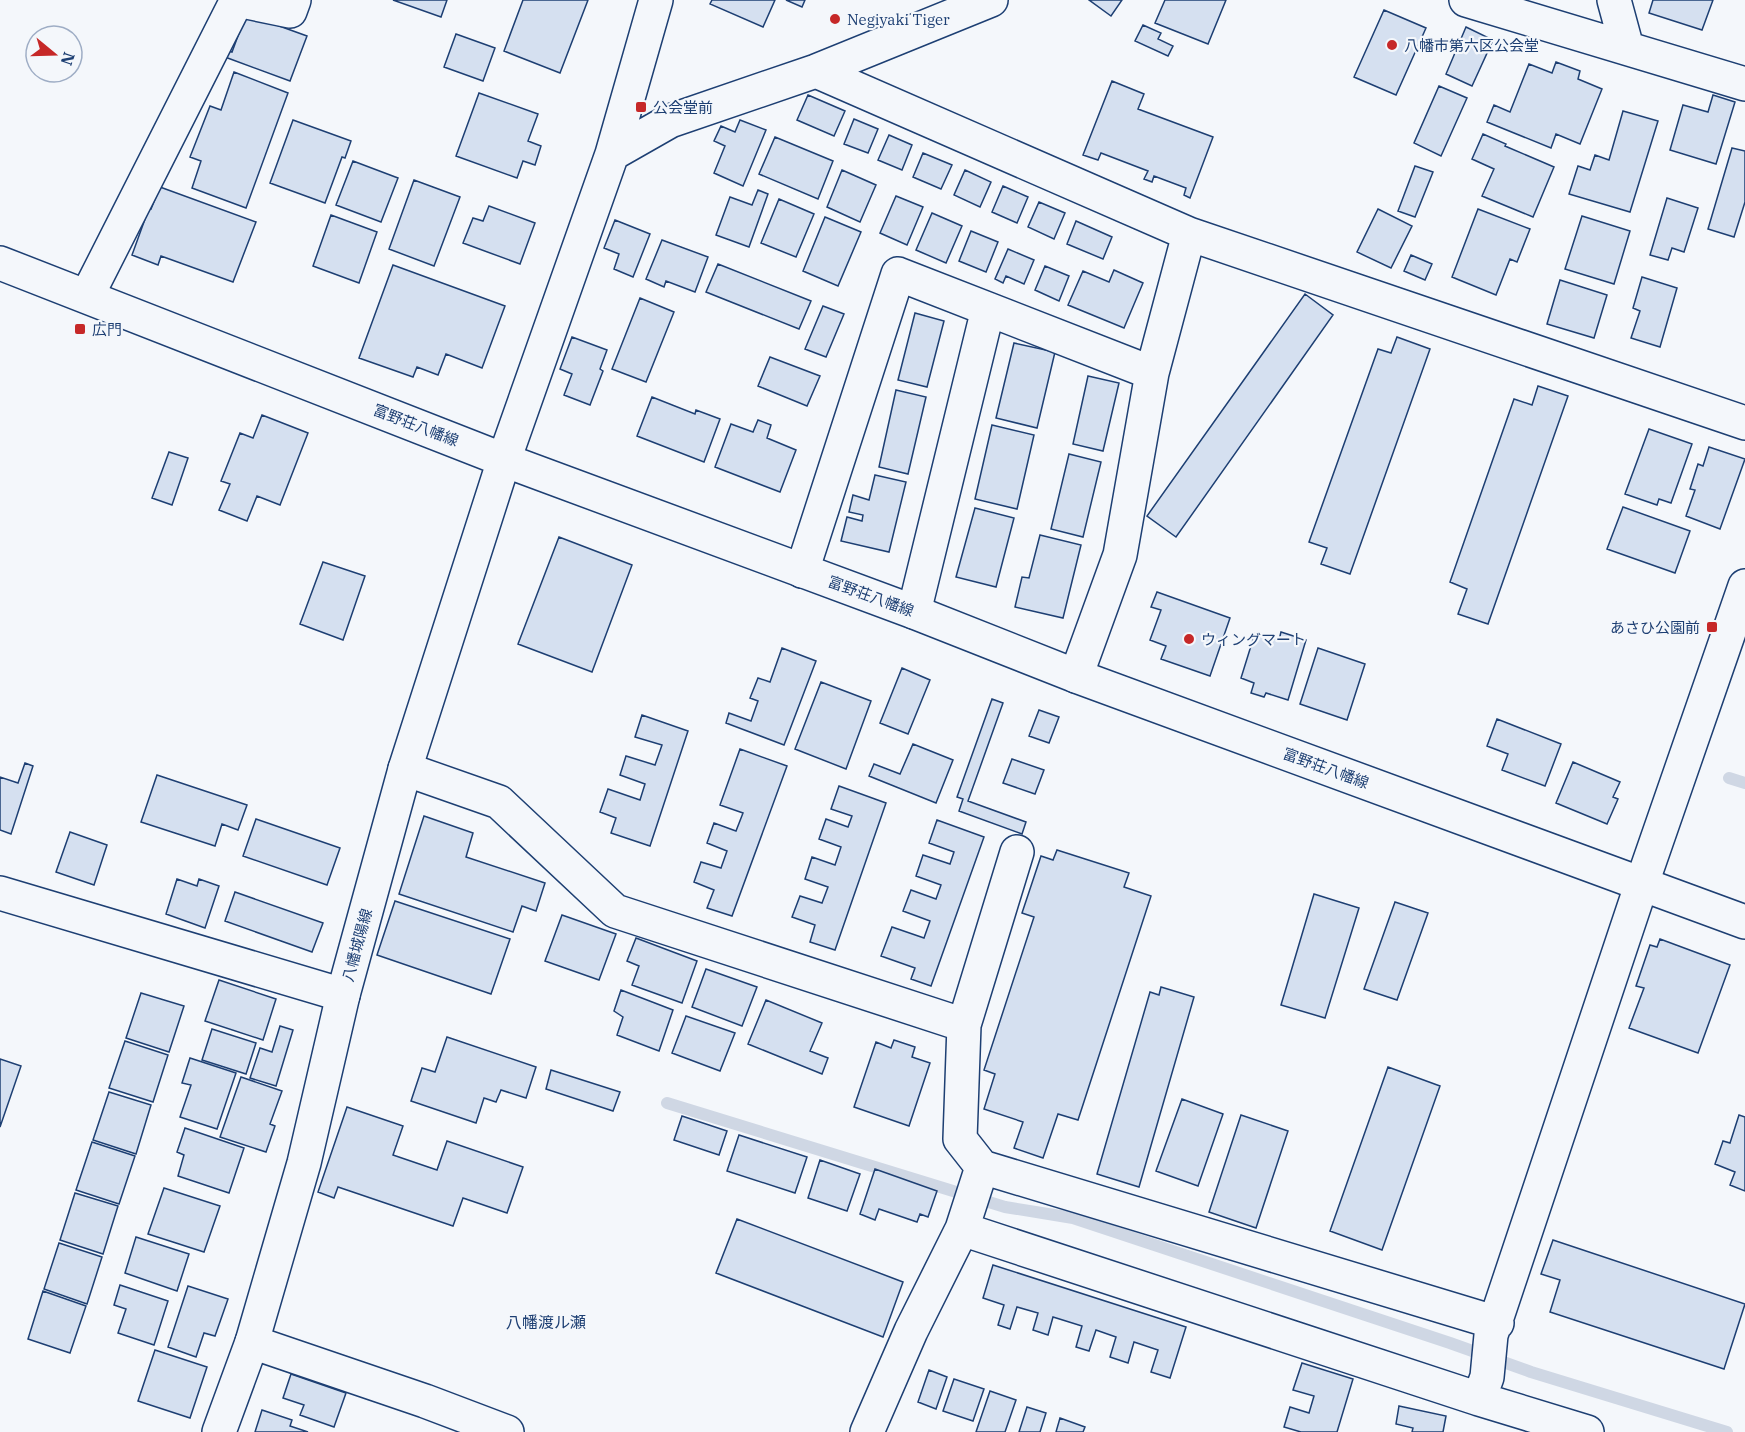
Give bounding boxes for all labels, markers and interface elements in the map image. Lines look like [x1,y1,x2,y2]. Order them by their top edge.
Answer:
place label: Negiyaki Tiger [847,10,950,29]
marker: Negiyaki Tiger [828,12,842,26]
north arrow [24,24,84,84]
place label: 八幡市第六区公会堂 [1404,36,1539,55]
marker: 八幡市第六区公会堂 [1385,38,1399,52]
text: N [57,50,80,68]
place label: 公会堂前 [653,98,713,117]
marker: 公会堂前 [634,100,648,114]
place label: 広門 [92,320,122,339]
marker: 広門 [73,322,87,336]
street label: 富野荘八幡線 [371,400,461,450]
street label: 富野荘八幡線 [825,572,917,620]
place label: あさひ公園前 [1610,618,1700,637]
marker: あさひ公園前 [1705,620,1719,634]
place label: ウィングマート [1201,630,1306,649]
marker: ウィングマート [1182,632,1196,646]
street label: 富野荘八幡線 [1280,744,1372,792]
street label: 八幡城陽線 [338,906,376,984]
district label: 八幡渡ル瀬 [506,1312,586,1332]

